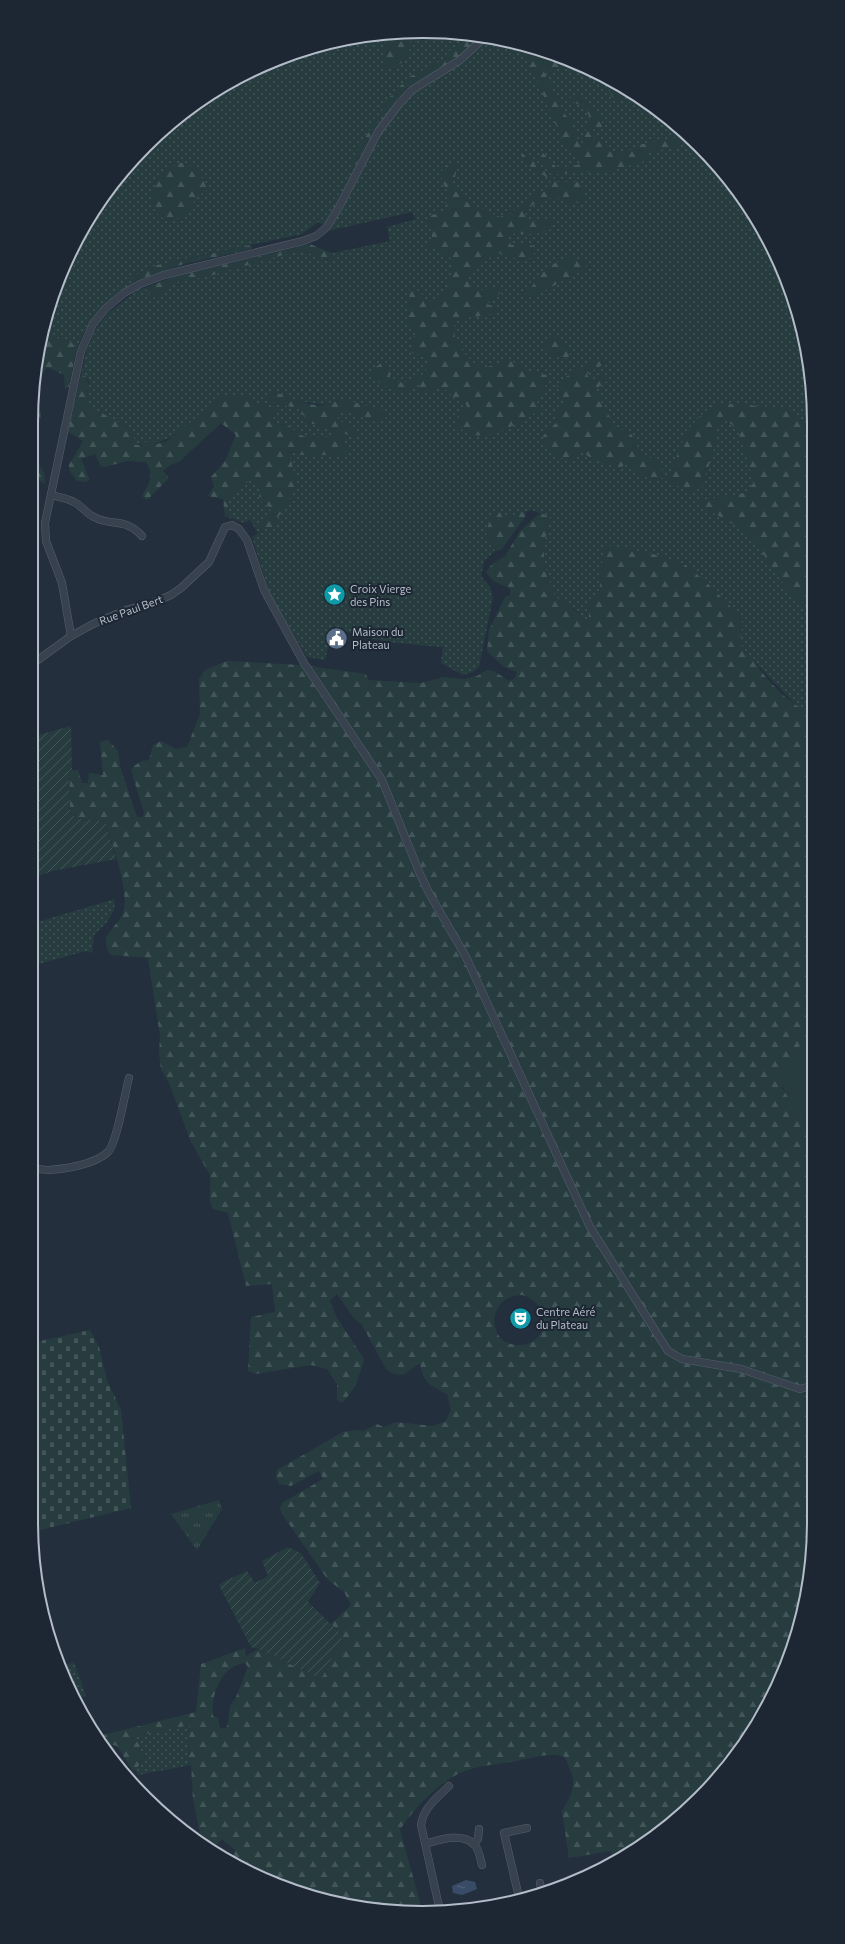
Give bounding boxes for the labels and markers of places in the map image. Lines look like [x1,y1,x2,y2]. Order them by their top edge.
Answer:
place icon: Croix Vierge des Pins [322,582,348,608]
place label: Croix Vierge des Pins [350,582,412,608]
public building icon: Maison du Plateau [323,625,349,651]
place label: Maison du Plateau [352,625,404,651]
theatre icon: Centre Aéré du Plateau [507,1305,533,1331]
place label: Centre Aéré du Plateau [536,1305,596,1331]

